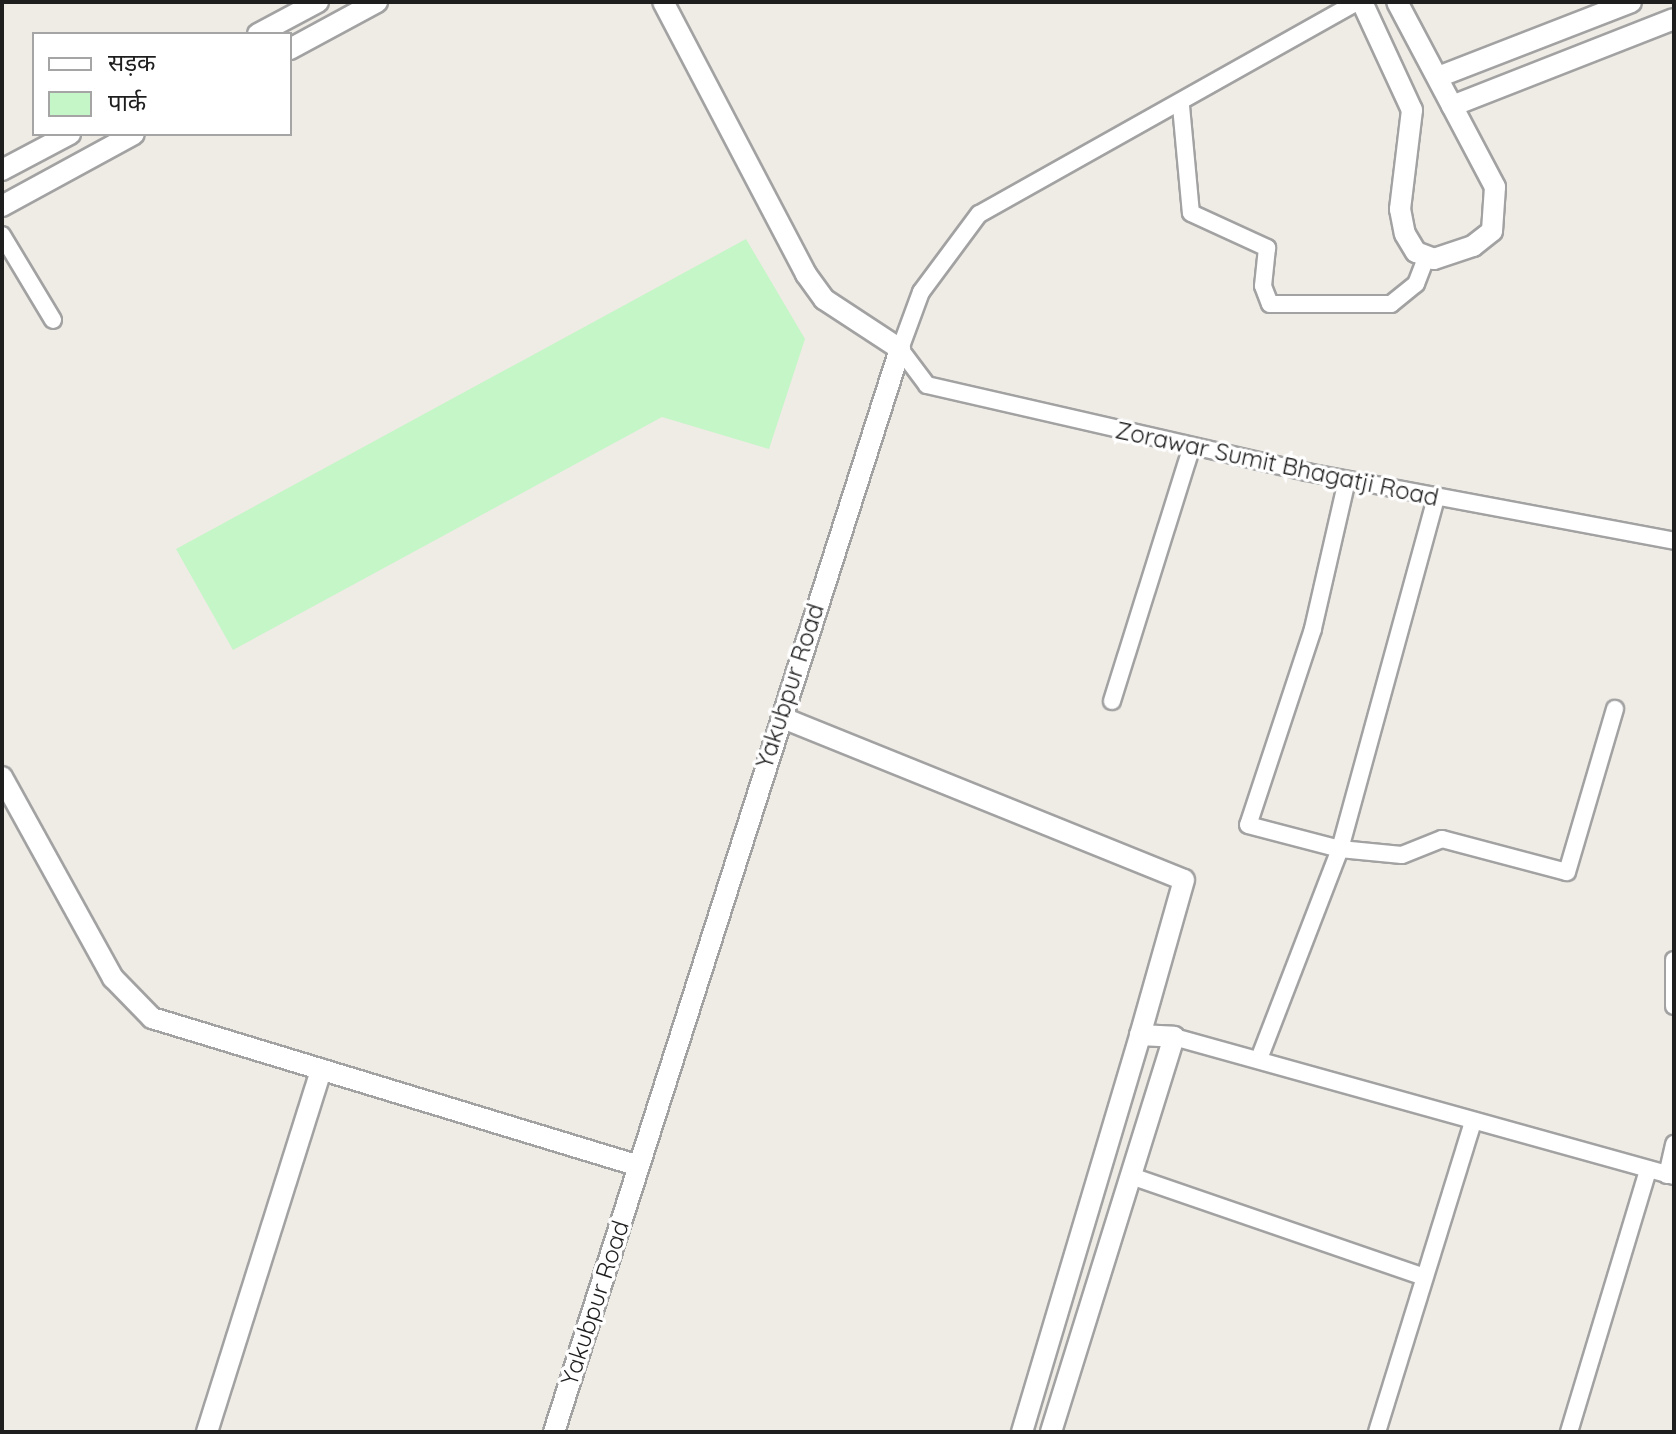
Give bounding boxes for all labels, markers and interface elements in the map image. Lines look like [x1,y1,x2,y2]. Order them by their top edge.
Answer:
legend [32,32,292,136]
text: सड़क [108,47,156,77]
text: पार्क [108,87,146,117]
street label: Zorawar Sumit Bhagatji Road [1113,416,1441,512]
street label: Yakubpur Road [750,600,830,772]
street label: Yakubpur Road [555,1217,635,1389]

